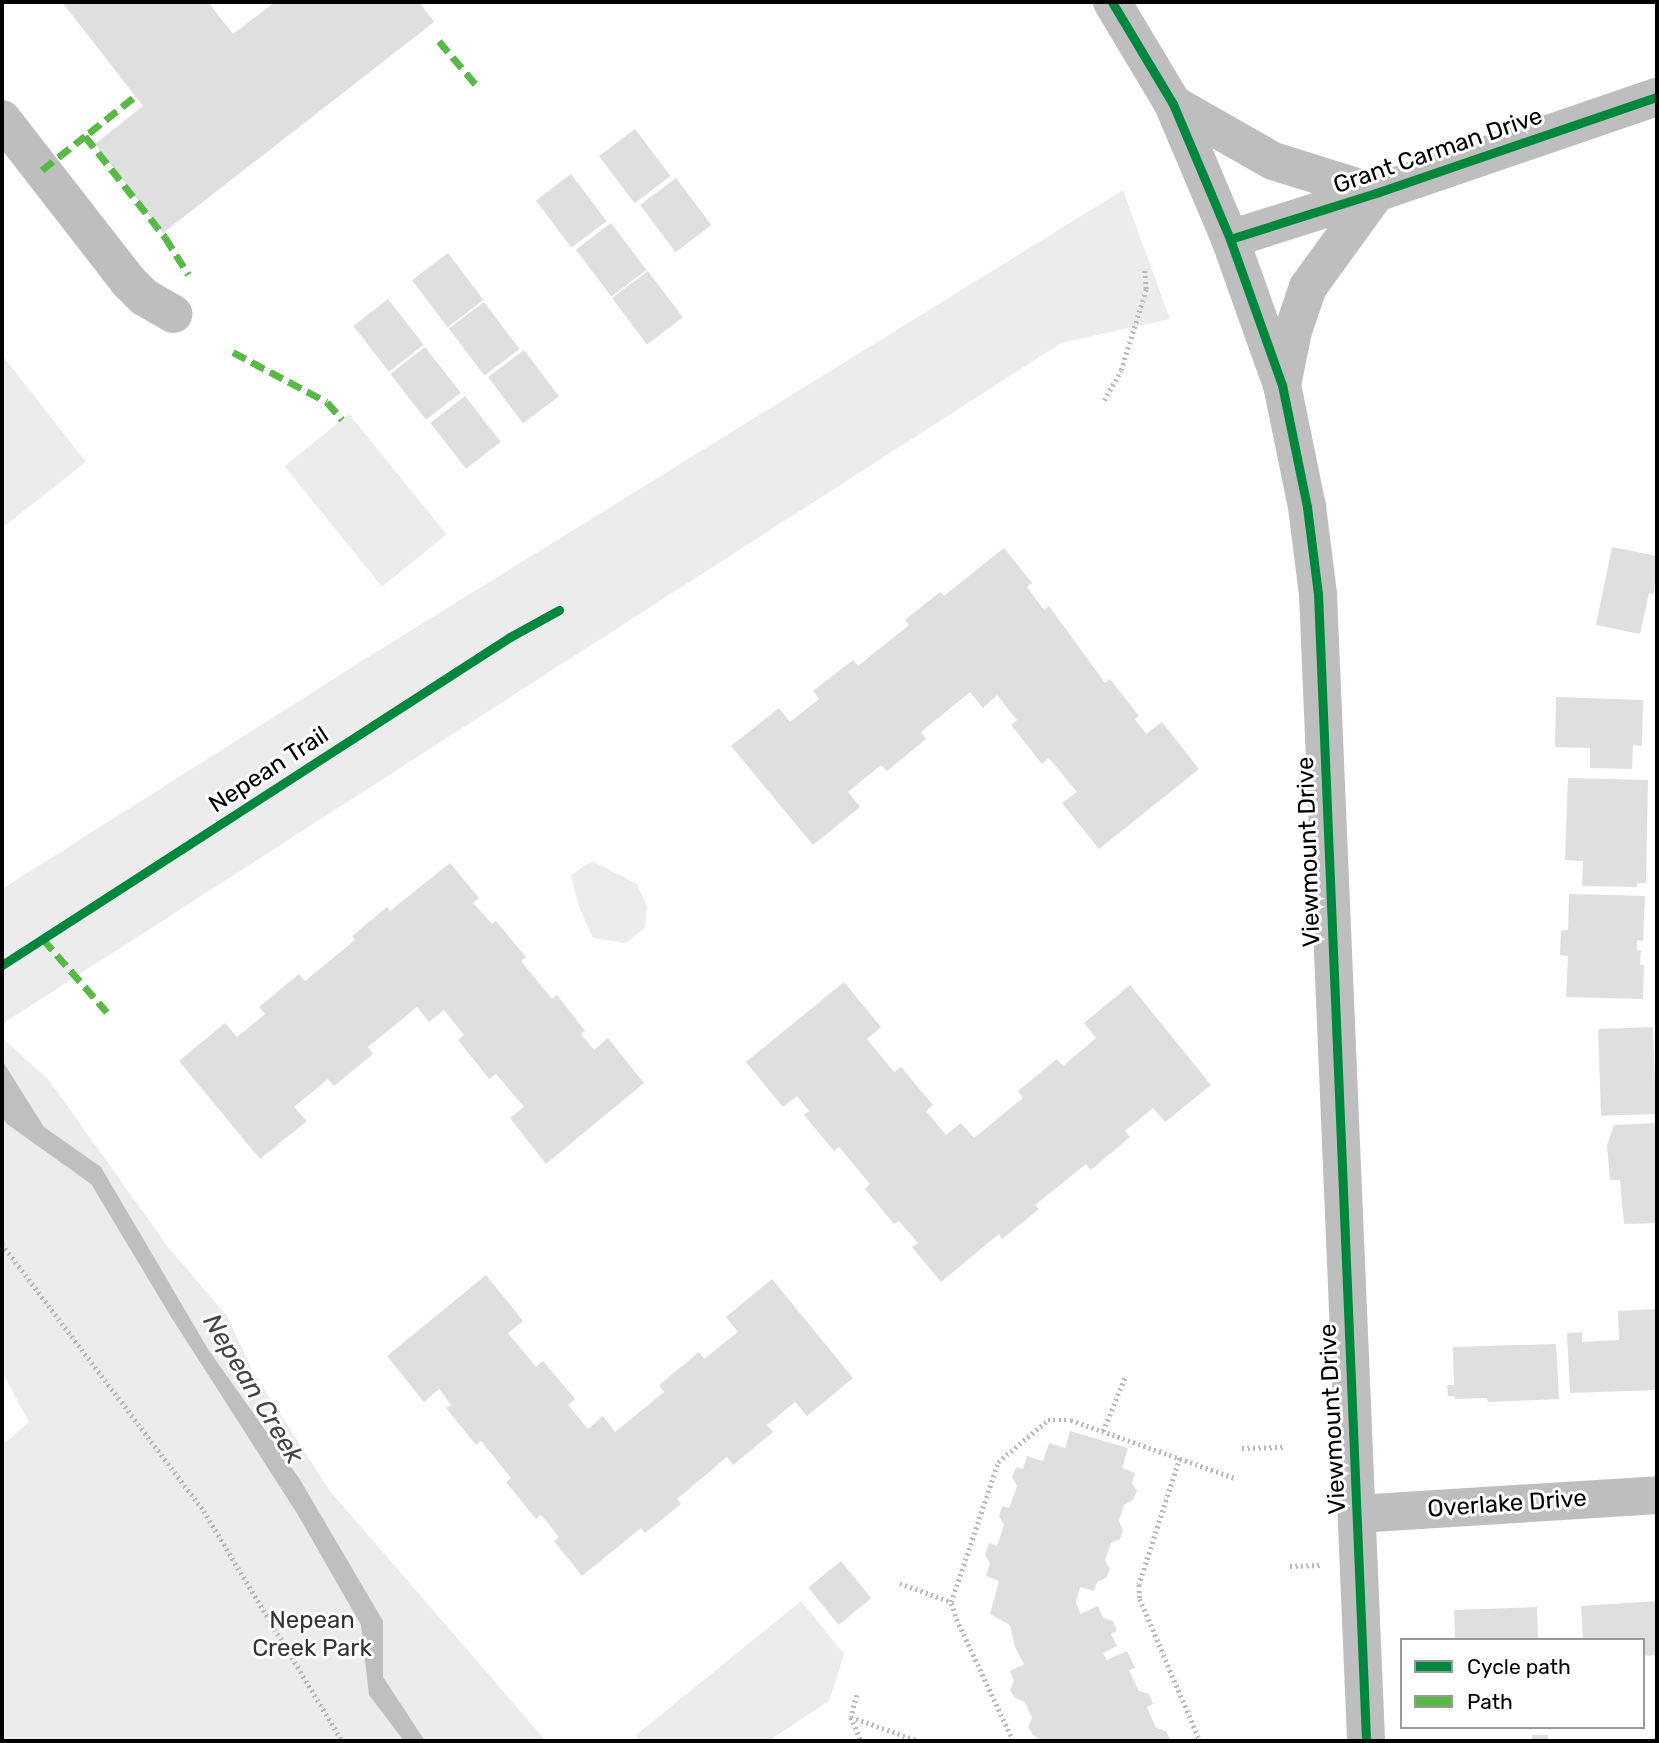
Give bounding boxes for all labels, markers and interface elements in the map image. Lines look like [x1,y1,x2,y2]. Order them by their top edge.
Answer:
street label: Grant Carman Drive [1330,102,1546,200]
street label: Nepean Trail [204,721,334,819]
street label: Viewmount Drive [1291,756,1327,948]
water label: Nepean Creek [196,1308,310,1470]
street label: Viewmount Drive [1314,1323,1352,1515]
street label: Overlake Drive [1426,1484,1588,1524]
park label: Nepean Creek Park [252,1607,372,1663]
legend [1400,1638,1645,1729]
text: Cycle path [1467,1654,1571,1679]
text: Path [1467,1689,1513,1714]

